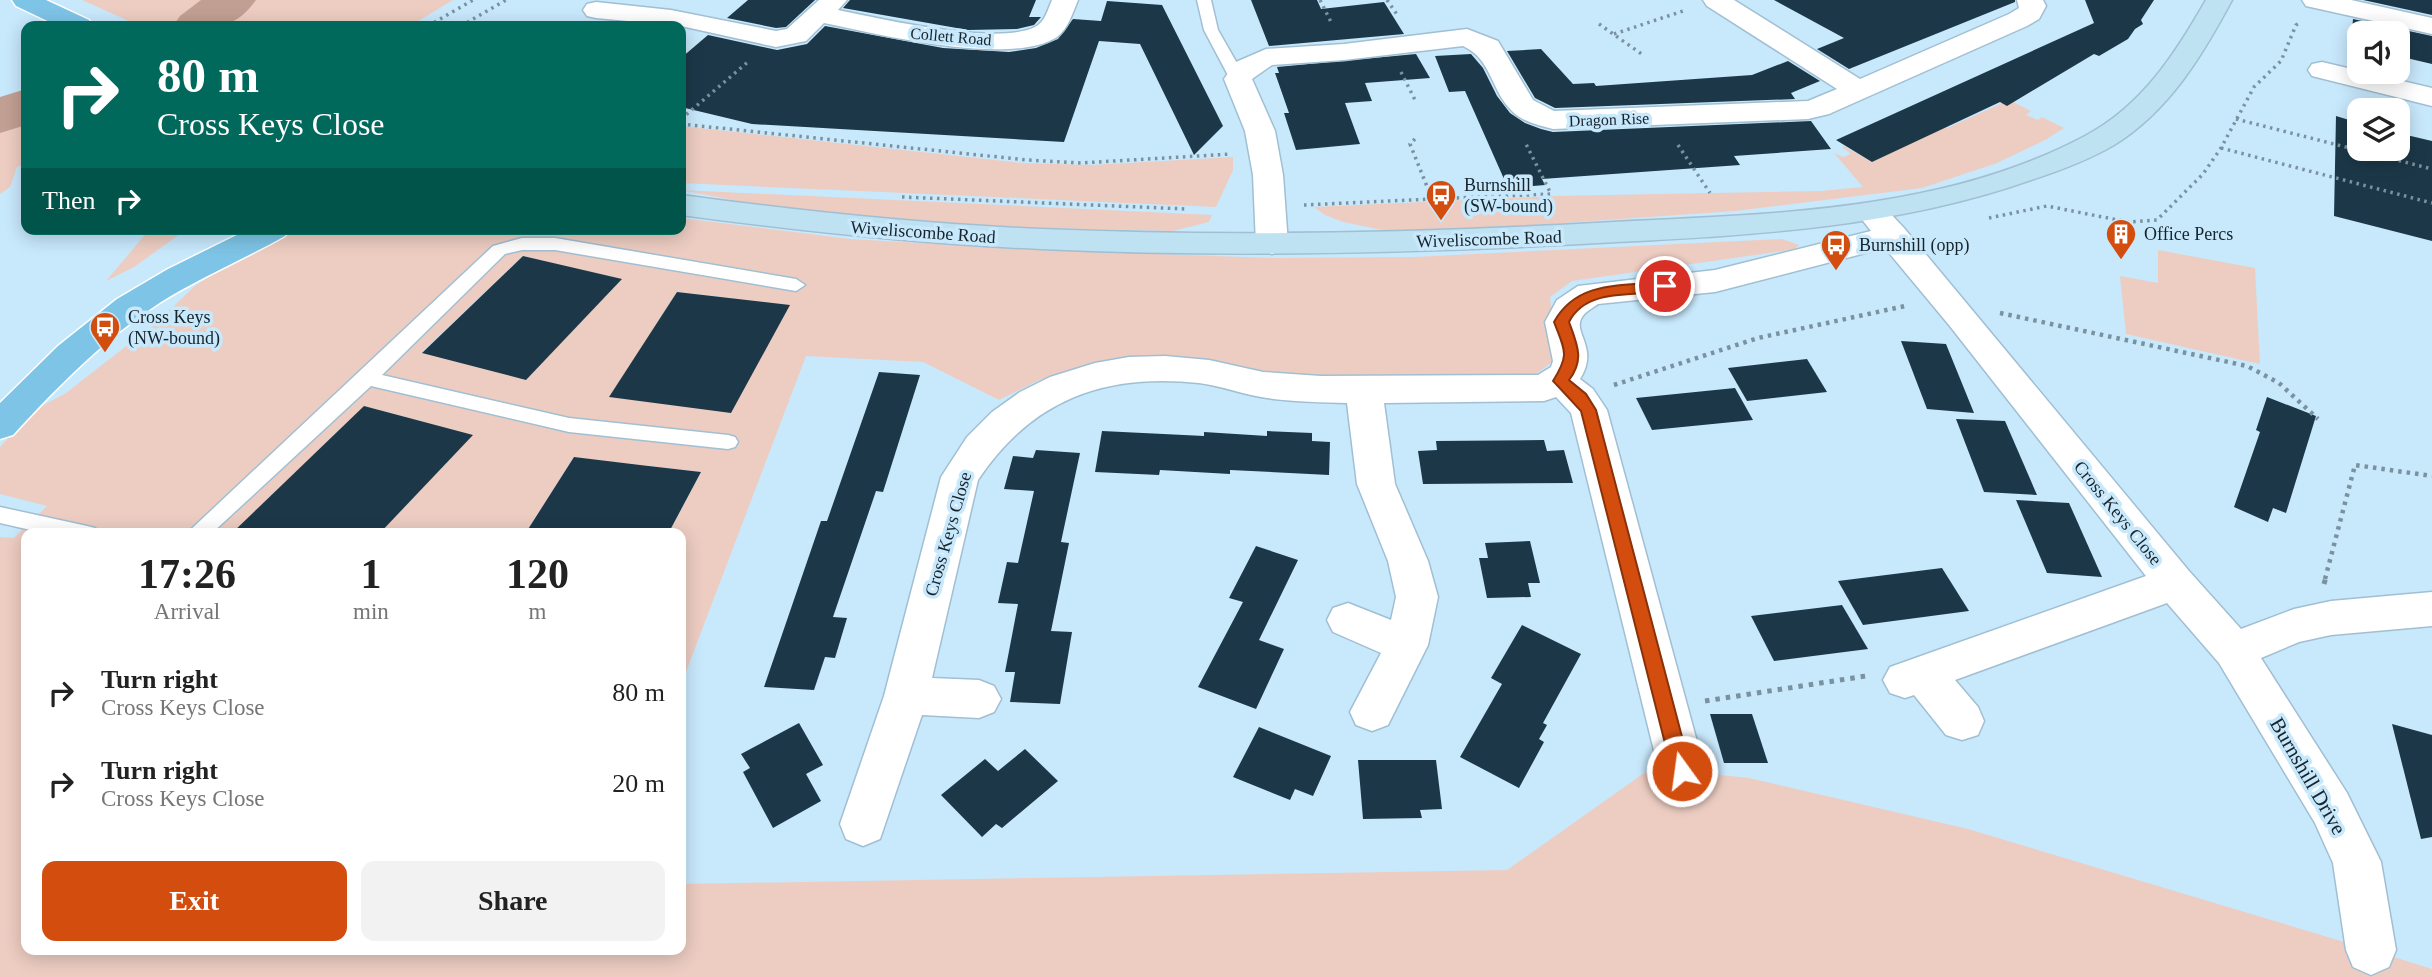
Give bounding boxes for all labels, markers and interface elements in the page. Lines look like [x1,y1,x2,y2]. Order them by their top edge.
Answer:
map controls [2347,21,2410,161]
button: sound [2347,21,2410,84]
street label: Collett Road [910,24,992,49]
text: 80 m [157,48,259,103]
icon: right [42,49,133,140]
button: layers [2347,98,2410,161]
text: Cross Keys Close [157,106,385,142]
street label: Dragon Rise [1569,110,1650,130]
place label: Burnshill (SW-bound) [1464,175,1553,217]
bus stop icon: Burnshill (SW-bound) [1424,178,1458,222]
icon: right [109,182,147,220]
text: Then [42,186,95,215]
street label: Wiveliscombe Road [850,217,996,247]
building icon: Office Percs [2104,217,2138,261]
place label: Office Percs [2144,224,2233,244]
street label: Wiveliscombe Road [1416,226,1562,252]
bus stop icon: Burnshill (opp) [1819,228,1853,272]
place label: Burnshill (opp) [1859,235,1970,256]
pin [1635,256,1695,316]
icon: arrive [1646,267,1684,305]
place label: Cross Keys (NW-bound) [128,307,220,349]
bus stop icon: Cross Keys (NW-bound) [88,310,122,354]
street label: Cross Keys Close [2070,457,2166,569]
street label: Cross Keys Close [921,470,975,598]
text: 17:26 [138,551,236,597]
text: 1 [360,551,381,597]
text: 120 [506,551,569,597]
text: Arrival [154,599,220,624]
text: min [353,599,389,624]
text: m [528,599,546,624]
text: Turn right [101,665,218,694]
icon: right [42,674,80,712]
text: 80 m [612,678,665,707]
text: Cross Keys Close [101,695,265,720]
street label: Burnshill Drive [2265,713,2351,839]
position arrow [1645,734,1719,808]
text: Turn right [101,756,218,785]
icon: right [42,765,80,803]
text: 20 m [612,769,665,798]
text: Cross Keys Close [101,786,265,811]
button: Exit [42,861,347,941]
button: Share [361,861,665,941]

